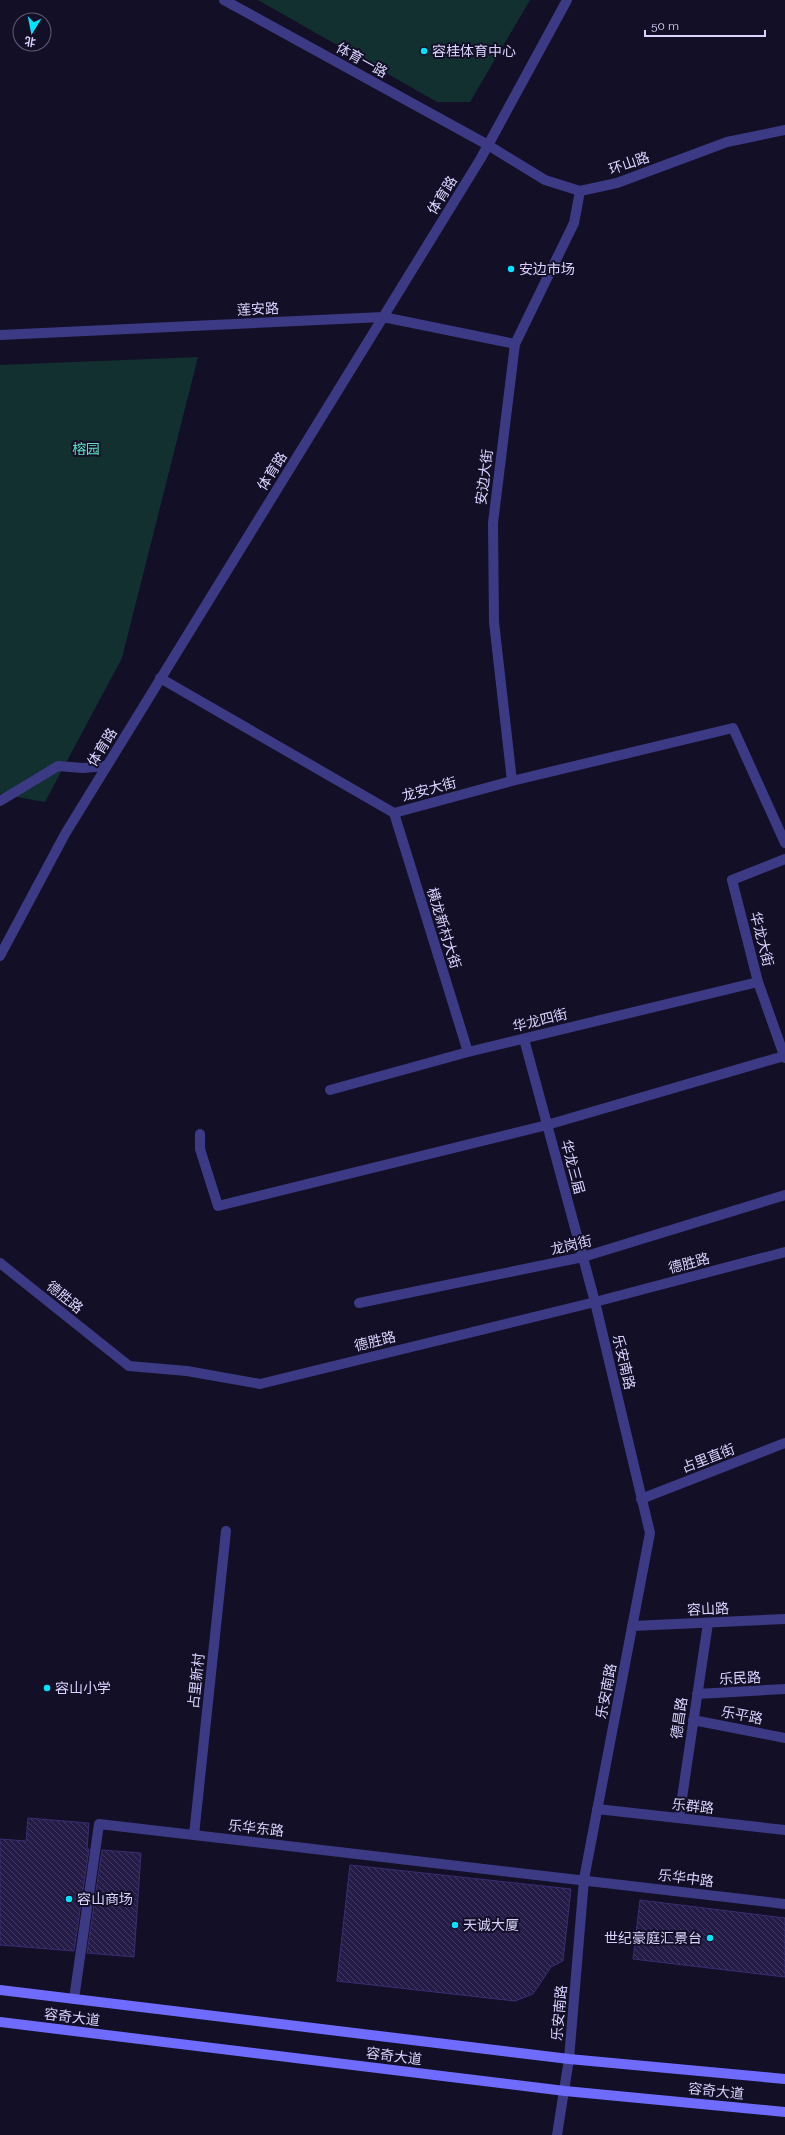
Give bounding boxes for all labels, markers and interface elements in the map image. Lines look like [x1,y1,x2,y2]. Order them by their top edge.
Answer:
north arrow [12,12,52,52]
scale bar [645,12,765,38]
text: 50 m [651,19,679,33]
text: 北 [24,34,37,49]
street label: 体育一路 [334,39,390,81]
place label: 容桂体育中心 [432,43,516,59]
marker: 容桂体育中心 [419,46,429,56]
street label: 环山路 [607,149,651,177]
street label: 体育路 [424,173,460,217]
place label: 安边市场 [519,261,575,277]
marker: 安边市场 [506,264,516,274]
street label: 莲安路 [237,300,279,318]
park label: 榕园 [72,441,100,457]
street label: 安边大街 [473,448,495,506]
street label: 体育路 [254,449,290,493]
street label: 体育路 [84,725,120,769]
street label: 龙安大街 [400,774,458,804]
street label: 横龙新村大街 [424,885,464,971]
street label: 华龙大街 [747,910,777,968]
street label: 华龙四街 [511,1005,569,1035]
street label: 华龙三届 [558,1138,588,1196]
street label: 龙岗街 [549,1232,593,1258]
street label: 德胜路 [667,1250,711,1276]
street label: 德胜路 [44,1278,86,1316]
street label: 德胜路 [353,1328,397,1354]
street label: 乐安南路 [610,1333,638,1391]
street label: 占里直街 [679,1440,737,1476]
street label: 容山路 [687,1600,729,1618]
street label: 占里新村 [185,1652,207,1710]
street label: 乐安南路 [593,1662,619,1720]
street label: 乐民路 [719,1669,761,1687]
place label: 容山小学 [55,1680,111,1696]
marker: 容山小学 [42,1683,52,1693]
street label: 德昌路 [668,1696,690,1740]
street label: 乐平路 [720,1703,764,1727]
street label: 乐群路 [671,1796,715,1816]
street label: 乐华东路 [227,1817,285,1839]
street label: 乐华中路 [657,1867,715,1889]
place label: 容山商场 [77,1891,133,1907]
marker: 容山商场 [64,1894,74,1904]
place label: 天诚大厦 [463,1917,519,1933]
marker: 天诚大厦 [450,1920,460,1930]
place label: 世纪豪庭汇景台 [604,1930,702,1946]
marker: 世纪豪庭汇景台 [705,1933,715,1943]
street label: 乐安南路 [549,1984,569,2042]
street label: 容奇大道 [43,2006,101,2028]
street label: 容奇大道 [365,2045,423,2067]
street label: 容奇大道 [687,2080,745,2102]

